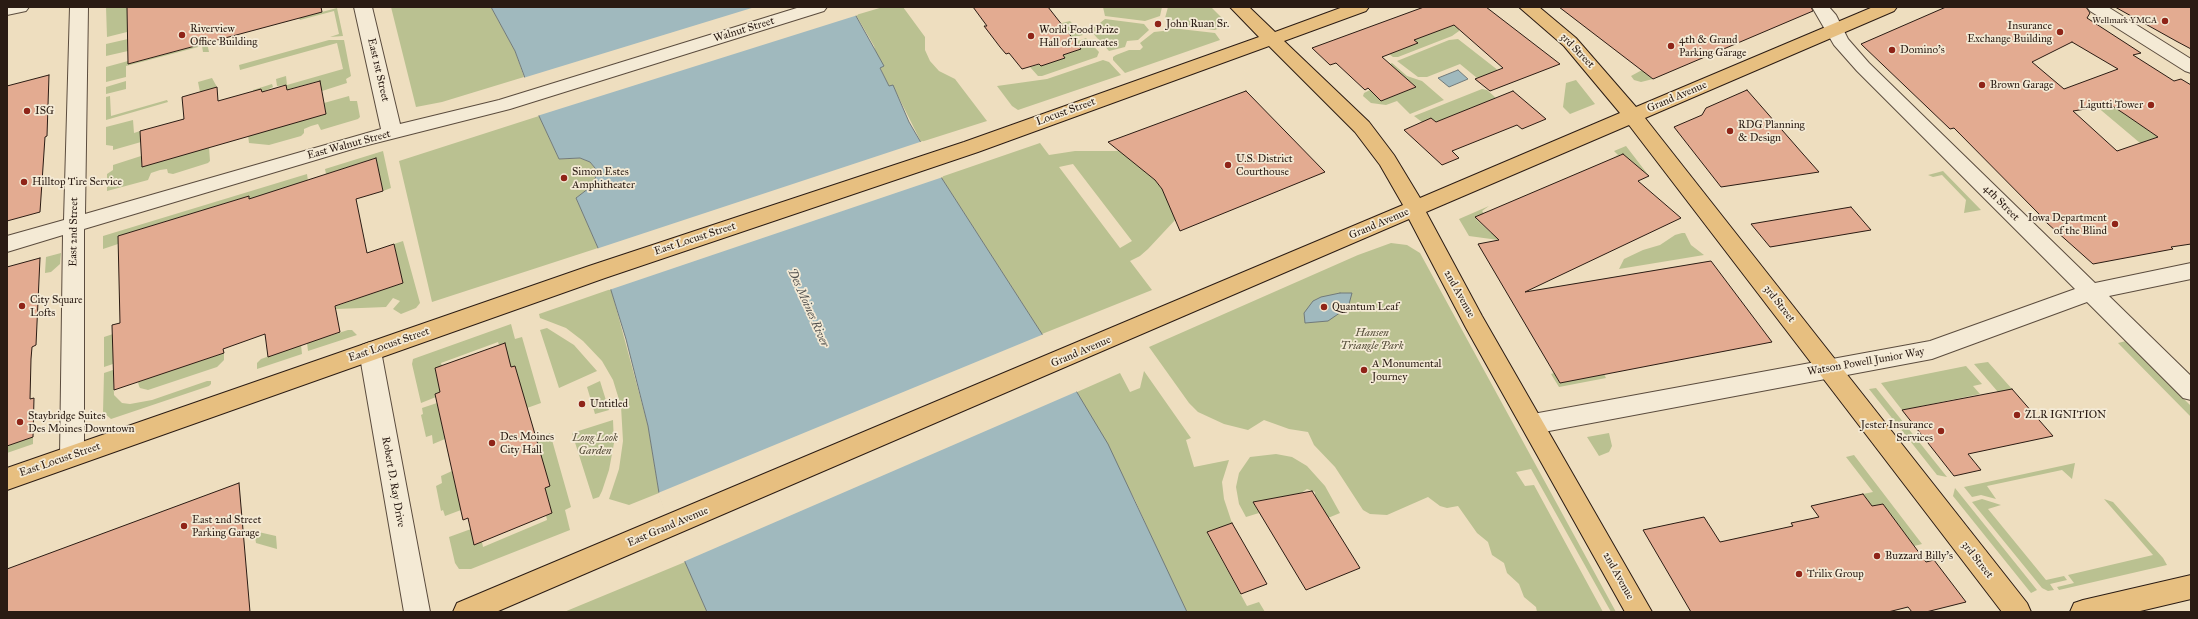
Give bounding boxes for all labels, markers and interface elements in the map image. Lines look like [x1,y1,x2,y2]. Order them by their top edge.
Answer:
street label: Walnut Street [712,14,776,46]
place label: Wellmark YMCA [2092,16,2157,26]
marker: Wellmark YMCA [2160,16,2170,26]
place label: John Ruan Sr. [1166,17,1229,31]
marker: John Ruan Sr. [1153,19,1163,29]
place label: Insurance Exchange Building [1967,19,2052,45]
place label: Riverview Office Building [190,22,257,48]
place label: World Food Prize Hall of Laureates [1039,23,1119,49]
marker: Insurance Exchange Building [2055,27,2065,37]
marker: Riverview Office Building [177,30,187,40]
marker: World Food Prize Hall of Laureates [1026,31,1036,41]
street label: 3rd Street [1557,31,1597,71]
place label: 4th & Grand Parking Garage [1679,33,1747,59]
street label: East 1st Street [364,37,392,103]
marker: 4th & Grand Parking Garage [1666,41,1676,51]
place label: Domino's [1900,43,1945,57]
marker: Domino's [1887,45,1897,55]
street label: Grand Avenue [1645,78,1709,116]
place label: Brown Garage [1990,78,2054,92]
marker: Brown Garage [1977,80,1987,90]
street label: Locust Street [1035,95,1097,129]
place label: Ligutti Tower [2080,98,2143,112]
marker: Ligutti Tower [2146,100,2156,110]
place label: ISG [35,104,54,118]
marker: ISG [22,106,32,116]
place label: RDG Planning & Design [1738,118,1805,144]
marker: RDG Planning & Design [1725,126,1735,136]
street label: East Walnut Street [306,128,392,162]
place label: U.S. District Courthouse [1236,152,1293,178]
marker: U.S. District Courthouse [1223,160,1233,170]
place label: Simon Estes Amphitheater [572,165,635,191]
marker: Simon Estes Amphitheater [559,173,569,183]
place label: Hilltop Tire Service [32,175,122,189]
marker: Hilltop Tire Service [19,177,29,187]
street label: 4th Street [1980,182,2022,224]
street label: East 2nd Street [67,197,81,267]
street label: Grand Avenue [1347,205,1411,243]
place label: Iowa Department of the Blind [2028,211,2107,237]
marker: Iowa Department of the Blind [2110,219,2120,229]
street label: East Locust Street [653,220,737,258]
water label: Des Moines River [784,266,832,350]
street label: 2nd Avenue [1441,268,1477,320]
street label: 3rd Street [1760,283,1798,325]
place label: City Square Lofts [30,293,83,319]
place label: Quantum Leaf [1332,300,1399,314]
marker: City Square Lofts [17,301,27,311]
marker: Quantum Leaf [1319,302,1329,312]
street label: East Locust Street [347,325,431,365]
park label: Hansen Triangle Park [1340,326,1404,352]
street label: Grand Avenue [1049,333,1113,371]
street label: Watson Powell Junior Way [1806,345,1926,379]
place label: A Monumental Journey [1372,357,1442,383]
marker: A Monumental Journey [1359,365,1369,375]
place label: Untitled [590,397,628,411]
marker: Untitled [577,399,587,409]
place label: ZLR IGNITION [2025,408,2106,422]
place label: Staybridge Suites Des Moines Downtown [28,409,134,435]
marker: ZLR IGNITION [2012,410,2022,420]
marker: Staybridge Suites Des Moines Downtown [15,417,25,427]
place label: Jester Insurance Services [1861,418,1933,444]
marker: Jester Insurance Services [1936,426,1946,436]
place label: Des Moines City Hall [500,430,554,456]
park label: Long Look Garden [572,431,618,457]
street label: Robert D. Ray Drive [379,436,407,528]
marker: Des Moines City Hall [487,438,497,448]
street label: East Locust Street [18,440,102,480]
street label: East Grand Avenue [626,504,710,550]
place label: East 2nd Street Parking Garage [192,513,261,539]
marker: East 2nd Street Parking Garage [179,521,189,531]
street label: 3rd Street [1958,539,1996,581]
place label: Buzzard Billy's [1885,549,1953,563]
street label: 2nd Avenue [1600,550,1636,602]
marker: Buzzard Billy's [1872,551,1882,561]
place label: Trilix Group [1807,567,1864,581]
marker: Trilix Group [1794,569,1804,579]

